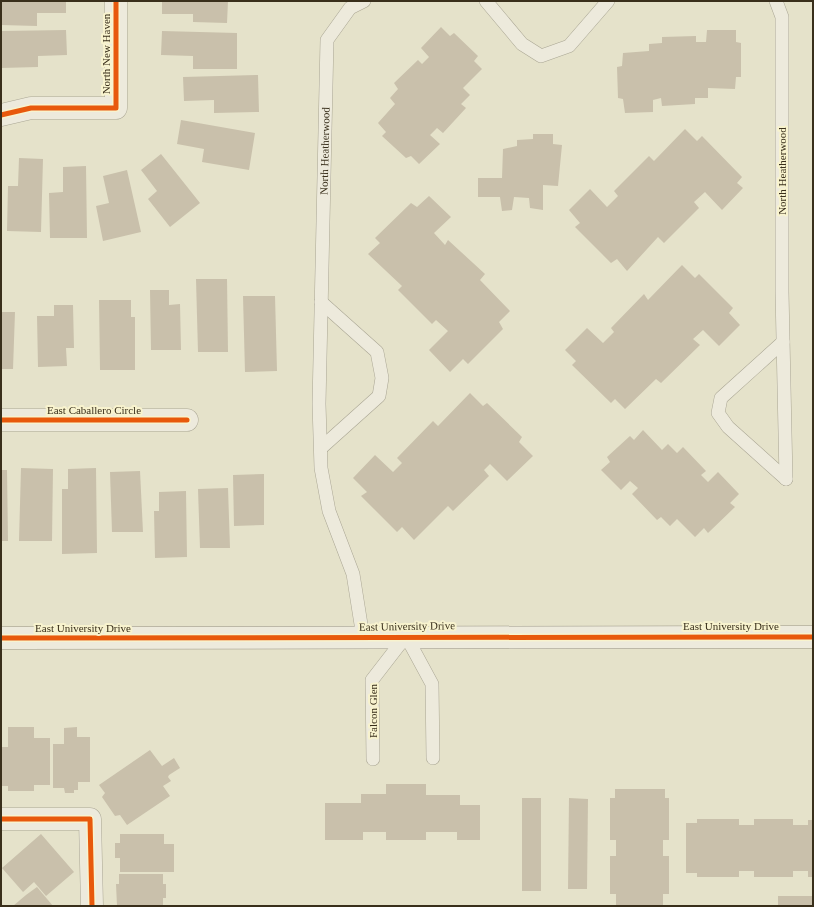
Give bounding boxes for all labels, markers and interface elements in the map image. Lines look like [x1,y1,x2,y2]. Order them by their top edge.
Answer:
street label: North New Haven [100,13,112,94]
street label: North Heatherwood [318,107,332,195]
street label: North Heatherwood [776,127,788,215]
street label: East Caballero Circle [47,404,141,416]
street label: East University Drive [359,619,455,633]
street label: East University Drive [683,620,779,632]
street label: East University Drive [35,622,131,634]
street label: Falcon Glen [367,683,379,738]

